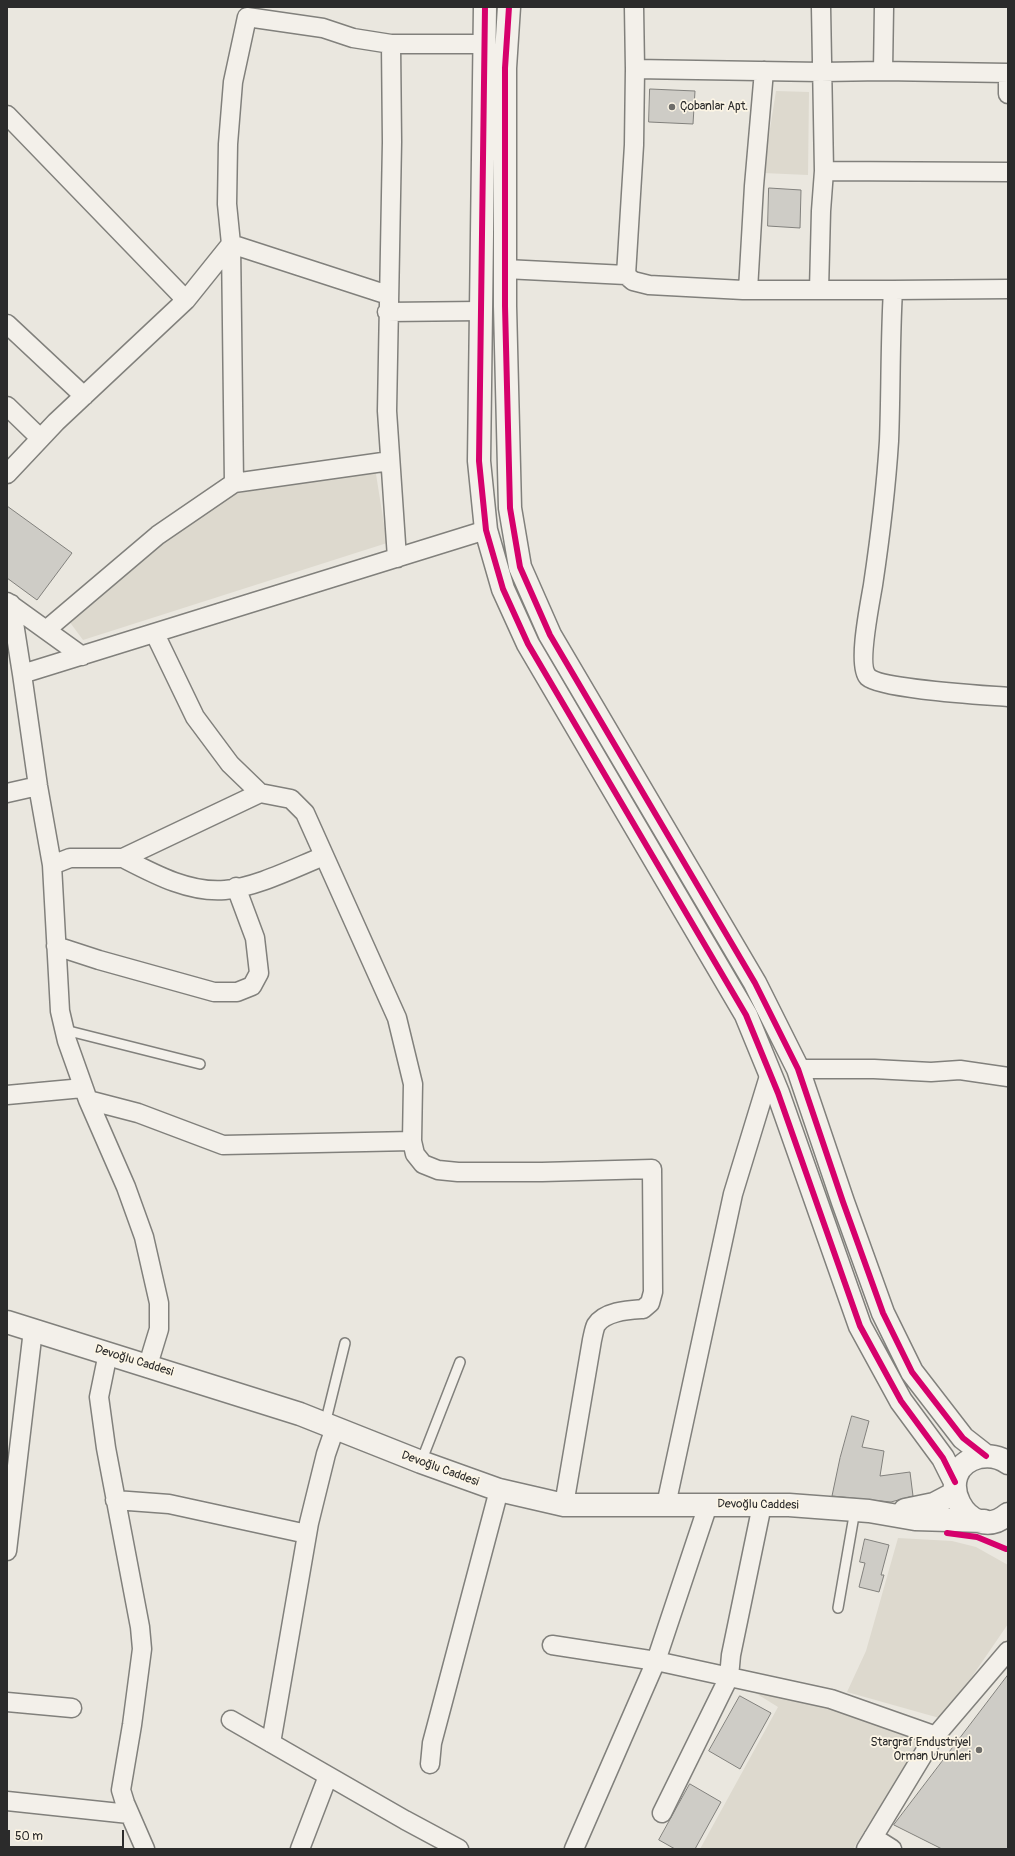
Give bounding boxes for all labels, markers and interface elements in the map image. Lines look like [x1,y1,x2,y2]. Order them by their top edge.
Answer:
place label: Çobanlar Apt. [680,100,748,114]
marker: Çobanlar Apt. [667,102,677,112]
street label: Devoğlu Caddesi [93,1342,175,1380]
street label: Devoğlu Caddesi [399,1448,481,1490]
street label: Devoğlu Caddesi [717,1497,799,1513]
place label: Stargraf Endustriyel Orman Urunleri [871,1736,971,1764]
marker: Stargraf Endustriyel Orman Urunleri [974,1745,984,1755]
scale bar [10,1822,126,1848]
text: 50 m [15,1829,43,1844]

